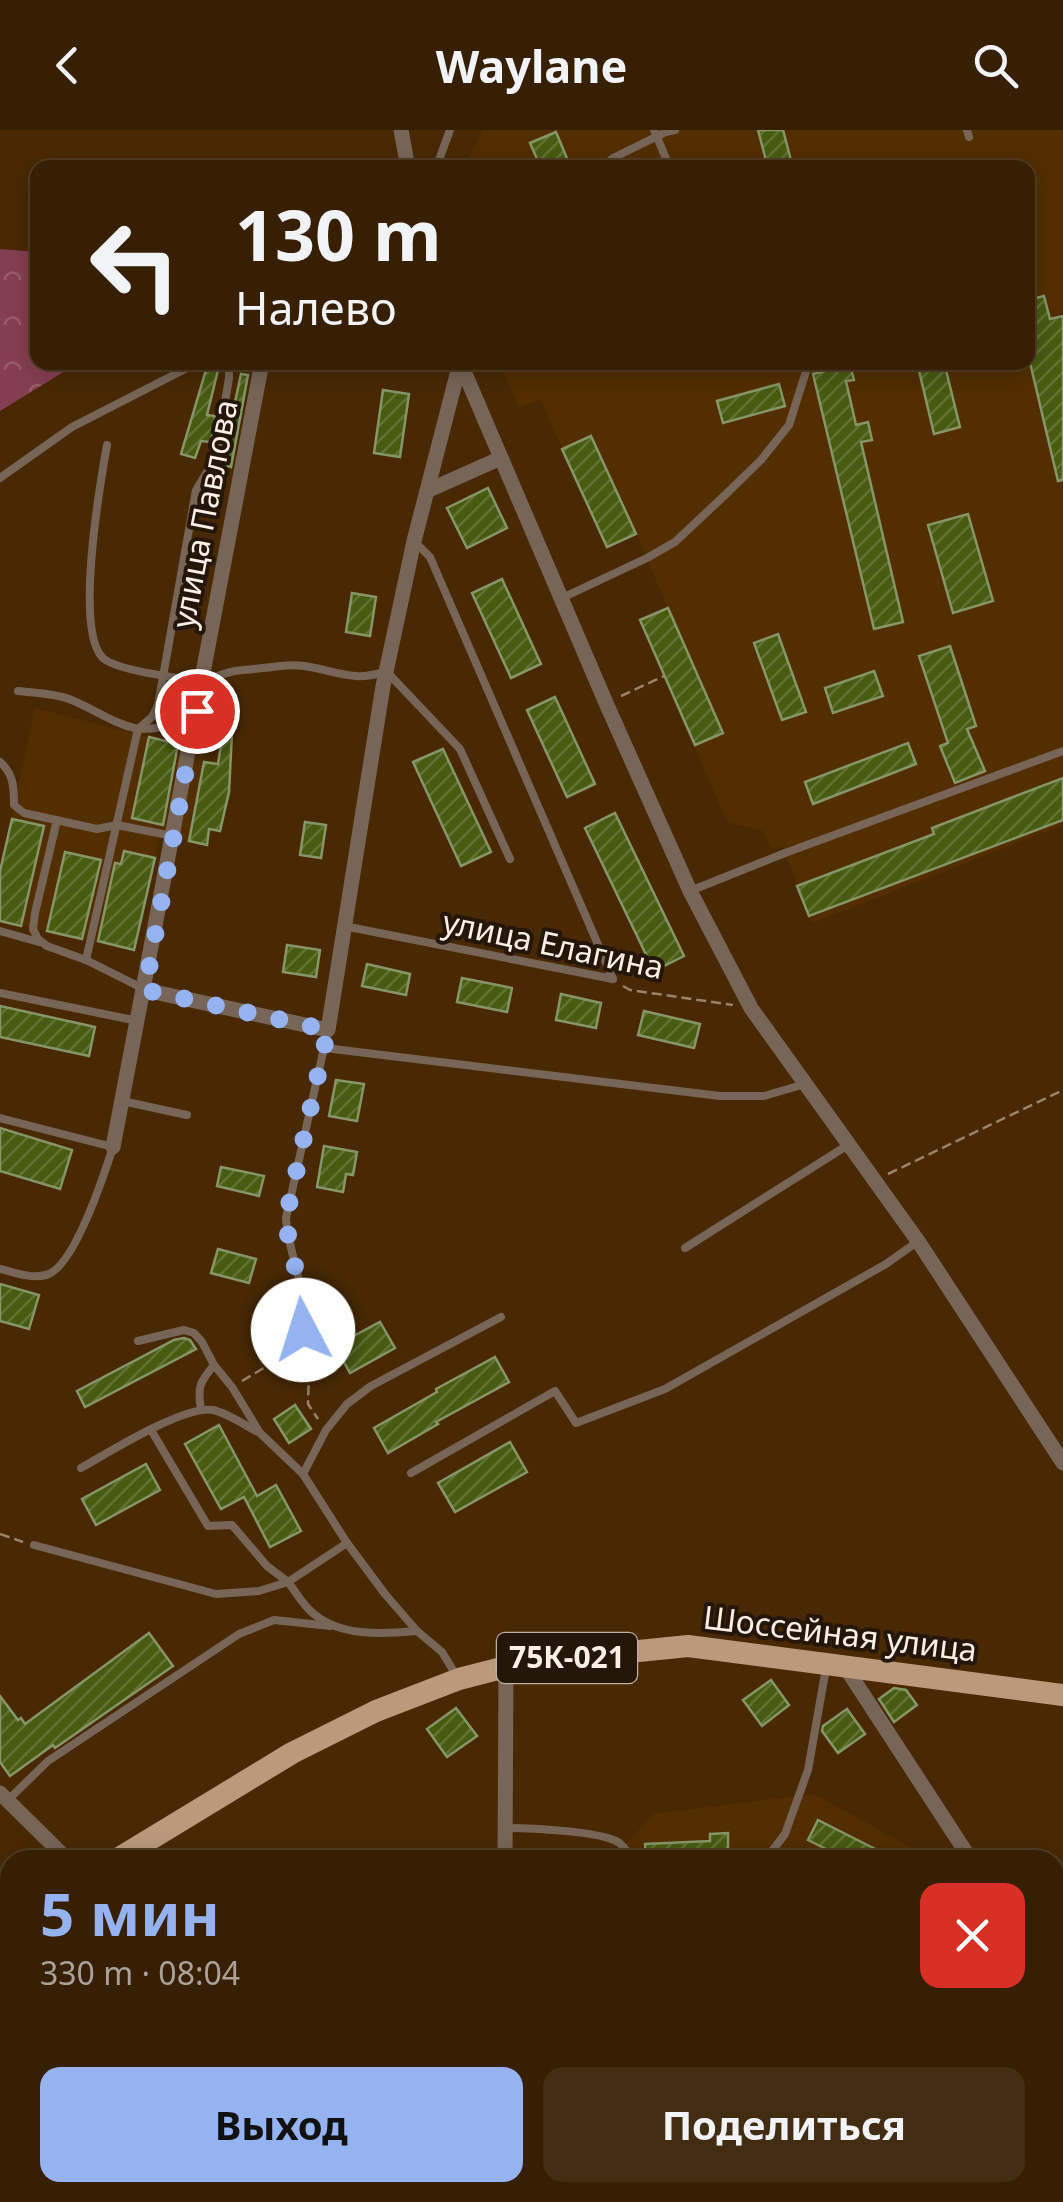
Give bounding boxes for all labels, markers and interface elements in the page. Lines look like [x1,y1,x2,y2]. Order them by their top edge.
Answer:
text: Waylane [436,35,627,96]
icon: back [40,38,95,93]
icon: search [968,38,1023,93]
text: 130 m [235,186,442,282]
icon: left [70,200,200,330]
text: Налево [235,277,397,338]
street label: улица Павлова [160,396,247,632]
pin [155,669,240,754]
icon: arrive [170,684,225,739]
street label: улица Елагина [439,899,668,988]
position arrow [251,1278,355,1382]
street label: Шоссейная улица [701,1594,980,1671]
road number: 75К-021 [497,1633,637,1683]
text: 5 мин [40,1872,220,1954]
button: close [920,1883,1025,1988]
text: 330 m · 08:04 [40,1951,240,1994]
button: Выход [40,2067,523,2182]
button: Поделиться [543,2067,1025,2182]

